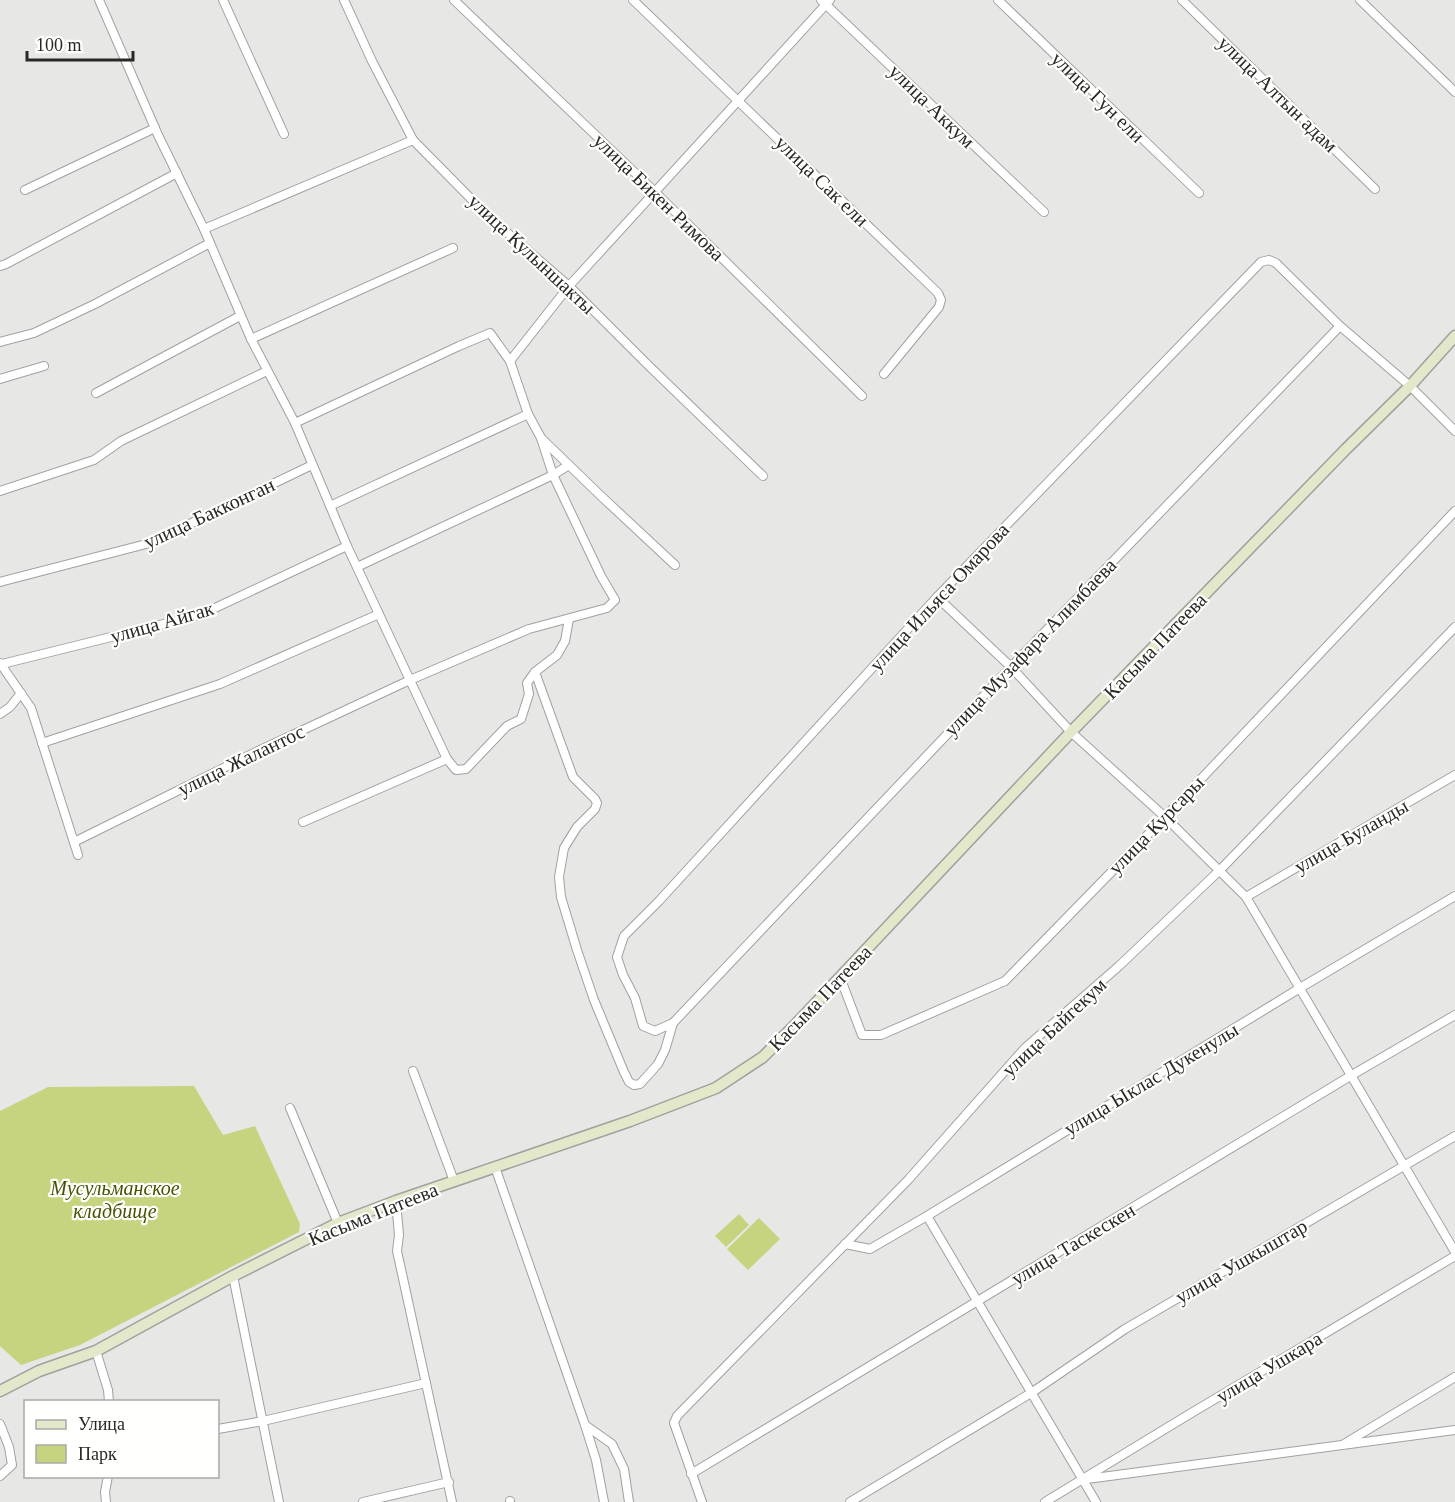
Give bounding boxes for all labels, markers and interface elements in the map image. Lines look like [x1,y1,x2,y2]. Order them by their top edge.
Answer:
scale bar [27,24,134,62]
street label: улица Алтын адам [1213,31,1342,157]
text: 100 m [36,35,82,55]
street label: улица Гун ели [1046,47,1149,148]
street label: улица Аккум [884,60,980,153]
street label: улица Бикен Римова [588,129,729,266]
street label: улица Сак ели [770,131,873,232]
street label: улица Кулыншакты [463,190,600,319]
street label: улица Бакконган [140,473,279,554]
street label: улица Ильяса Омарова [865,518,1014,676]
street label: улица Музафара Алимбаева [939,554,1121,741]
street label: Касыма Патеева [1099,589,1211,703]
street label: улица Айгак [108,597,217,648]
street label: улица Жалантос [174,720,309,801]
street label: улица Курсары [1104,771,1209,879]
street label: улица Буланды [1290,795,1412,878]
street label: Касыма Патеева [764,941,876,1055]
street label: улица Байгекум [997,973,1111,1082]
street label: улица Ыклас Дукенулы [1060,1018,1243,1141]
park label: Мусульманское кладбище [49,1177,180,1223]
street label: Касыма Патеева [305,1178,441,1250]
street label: улица Таскескен [1007,1198,1139,1290]
street label: улица Ушкыштар [1171,1214,1311,1309]
street label: улица Ушкара [1212,1327,1326,1408]
legend [24,1400,219,1478]
text: Улица [78,1414,125,1434]
text: Парк [78,1444,117,1464]

